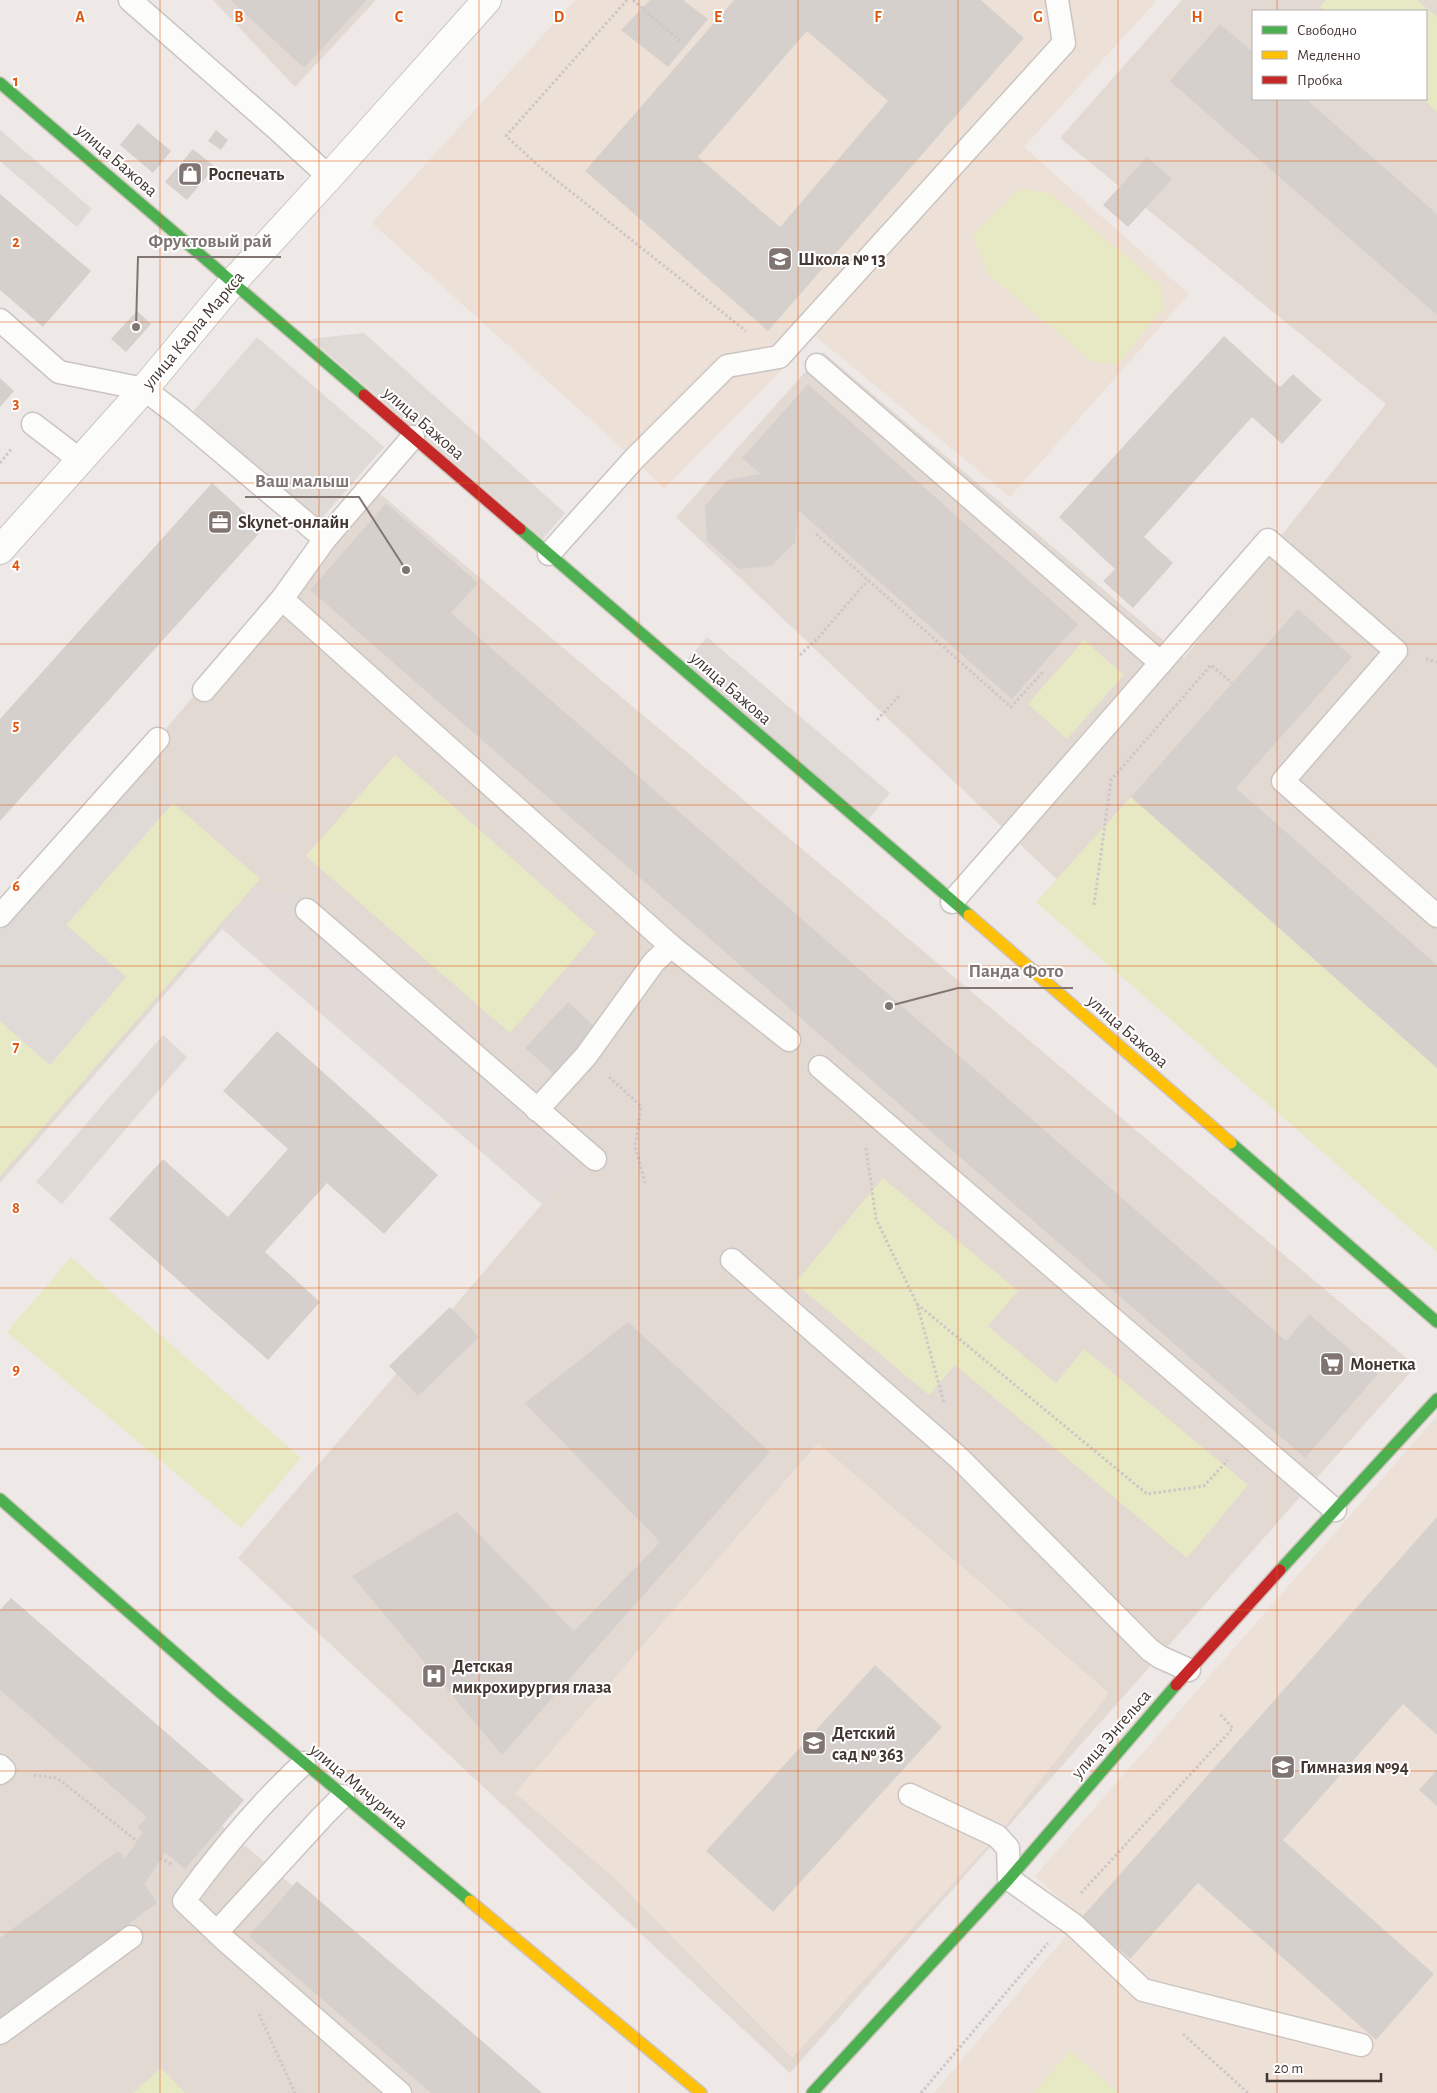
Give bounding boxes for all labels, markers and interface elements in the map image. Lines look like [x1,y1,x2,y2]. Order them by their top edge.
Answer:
text: A [75,9,85,25]
text: B [234,9,244,25]
text: C [395,9,404,25]
text: D [554,9,565,25]
text: E [714,9,722,25]
text: F [874,9,882,25]
text: G [1033,9,1043,25]
text: H [1191,9,1203,25]
legend [1252,10,1427,100]
text: Свободно [1297,23,1357,38]
text: Медленно [1297,48,1361,63]
text: 1 [13,73,19,89]
text: Пробка [1297,73,1343,88]
street label: улица Бажова [72,120,160,201]
shop icon: Роспечать [177,161,203,187]
place label: Роспечать [208,166,285,184]
callout: Фруктовый рай [138,223,281,257]
text: Фруктовый рай [148,232,272,251]
text: 2 [12,234,20,250]
school or university icon: Школа № 13 [767,246,793,272]
place label: Школа № 13 [798,251,886,269]
street label: улица Карла Маркса [139,268,248,394]
street label: улица Бажова [379,383,467,464]
text: 3 [13,395,20,411]
callout: Ваш малыш [245,463,359,497]
text: Ваш малыш [255,472,349,491]
office icon: Skynet-онлайн [207,509,233,535]
place label: Skynet-онлайн [238,514,349,532]
text: 4 [12,556,20,572]
street label: улица Бажова [686,648,774,729]
text: 5 [13,717,20,733]
text: 6 [12,878,20,894]
callout: Панда Фото [958,954,1073,988]
text: Панда Фото [968,962,1064,981]
street label: улица Бажова [1083,991,1171,1072]
text: 7 [13,1039,20,1055]
text: 8 [12,1200,20,1216]
supermarket icon: Монетка [1319,1351,1345,1377]
place label: Монетка [1350,1356,1416,1374]
text: 9 [12,1361,20,1377]
place label: Детская микрохирургия глаза [452,1658,612,1697]
hospital icon: Детская микрохирургия глаза [421,1663,447,1689]
street label: улица Энгельса [1068,1687,1155,1783]
place label: Детский сад № 363 [832,1725,904,1764]
school or university icon: Детский сад № 363 [801,1730,827,1756]
street label: улица Мичурина [305,1740,411,1833]
school or university icon: Гимназия №94 [1270,1754,1296,1780]
place label: Гимназия №94 [1300,1759,1409,1777]
scale bar [1267,2050,1381,2082]
text: 20 m [1274,2061,1303,2076]

